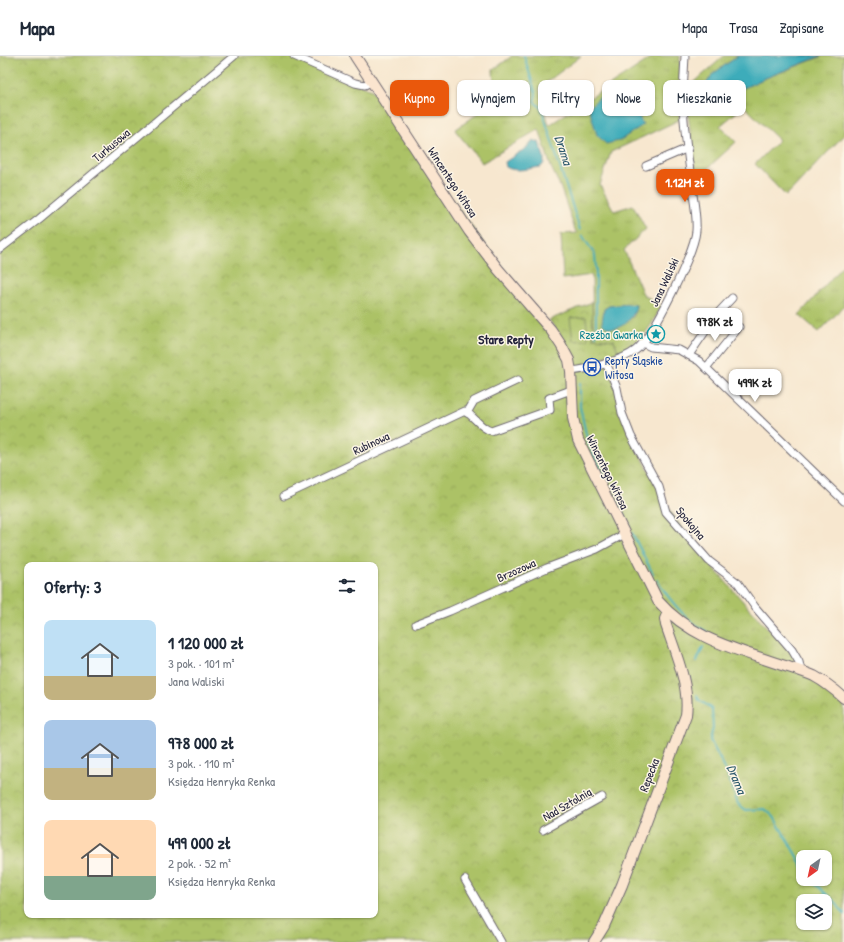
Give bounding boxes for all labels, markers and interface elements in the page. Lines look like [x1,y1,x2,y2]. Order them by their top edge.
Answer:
text: Mapa [20,15,54,41]
text: Mapa [682,18,707,37]
text: Trasa [729,18,758,37]
text: Zapisane [780,18,824,37]
chip: Kupno [390,80,449,116]
chip: Wynajem [457,80,530,116]
chip: Filtry [538,80,594,116]
chip: Nowe [602,80,655,116]
chip: Mieszkanie [663,80,746,116]
street label: Turkusowa [88,124,134,166]
water label: Drama [551,133,578,169]
street label: Wincentego Witosa [424,144,482,221]
pin: 1.12M zł [644,169,726,203]
text: 1.12M zł [665,173,705,191]
street label: Jana Waliski [645,255,683,309]
pin: 978K zł [678,308,752,342]
text: 978K zł [696,312,734,330]
place icon: Rzeźba Gwarka [646,324,666,344]
place label: Rzeźba Gwarka [580,326,643,343]
district label: Stare Repty [478,330,534,349]
place label: Repty Śląskie Witosa [605,352,663,383]
bus stop icon: Repty Śląskie Witosa [582,357,602,377]
pin: 499K zł [718,369,792,403]
text: 499K zł [738,373,772,391]
street label: Rubinowa [350,427,392,459]
street label: Wincentego Witosa [583,432,633,512]
street label: Spokojna [672,503,710,543]
street label: Brzozowa [494,554,538,586]
text: Oferty: 3 [44,575,101,598]
icon: filters [336,575,358,597]
text: 1 120 000 zł [168,631,244,654]
icon: home [76,636,124,684]
text: 3 pok. · 101 m² [168,654,234,672]
text: Jana Waliski [168,672,225,690]
text: 978 000 zł [168,731,234,754]
icon: home [76,736,124,784]
text: 3 pok. · 110 m² [168,754,234,772]
street label: Repecka [635,756,663,794]
water label: Drama [723,762,752,798]
text: Księdza Henryka Renka [168,772,275,790]
street label: Nad Sztolnią [539,782,596,825]
text: 499 000 zł [168,831,231,854]
icon: home [76,836,124,884]
north arrow [796,850,832,886]
map controls [796,850,832,930]
text: 2 pok. · 52 m² [168,854,231,872]
text: Księdza Henryka Renka [168,872,275,890]
button: layers [796,894,832,930]

